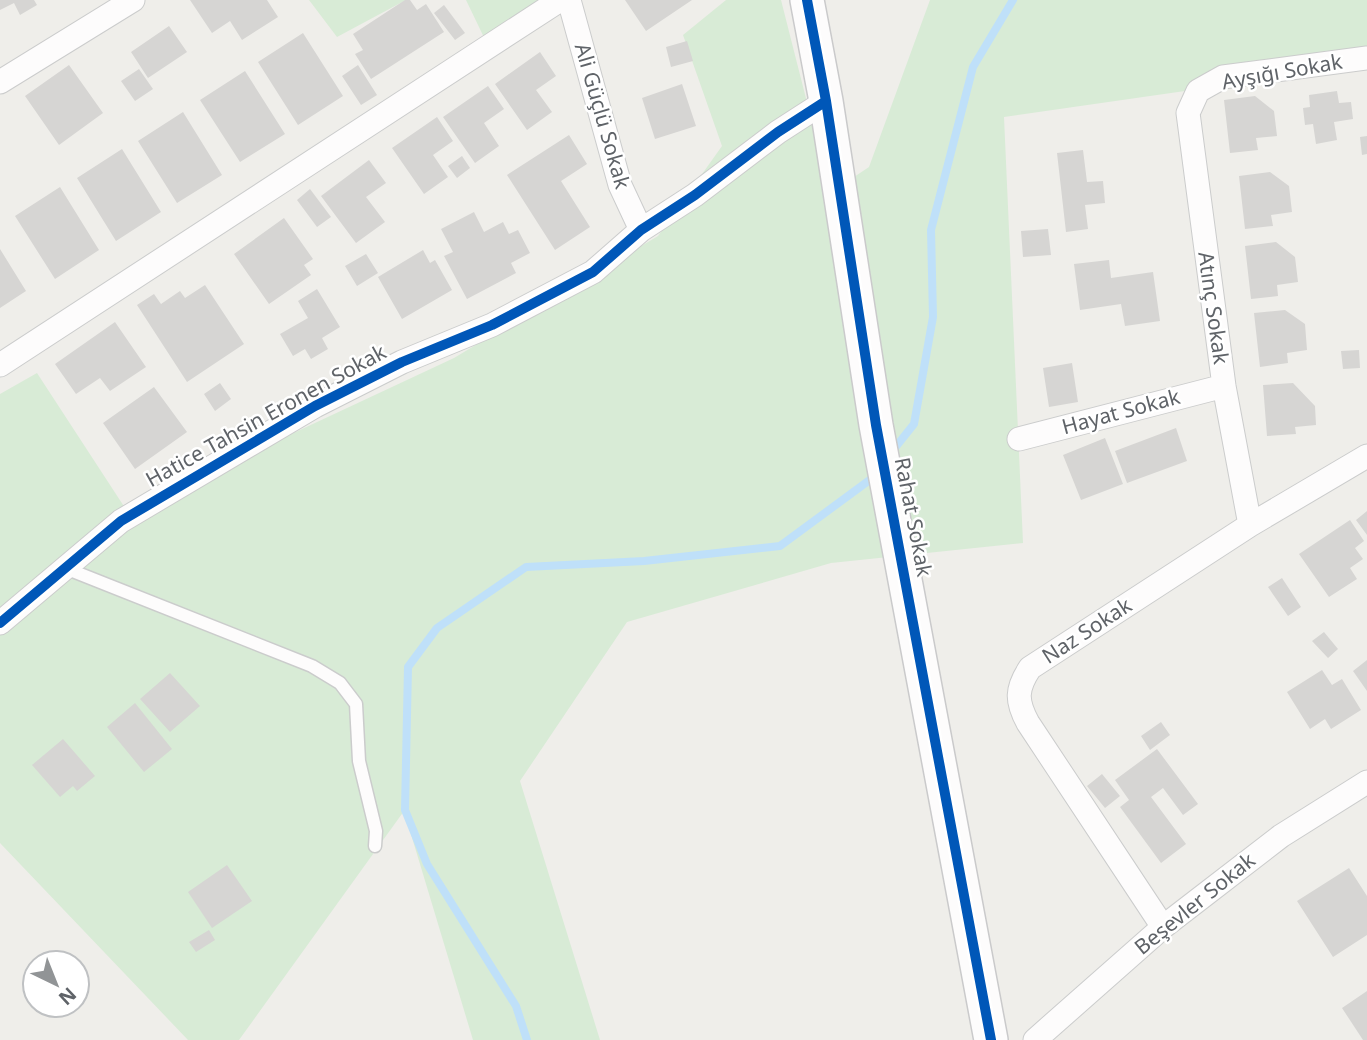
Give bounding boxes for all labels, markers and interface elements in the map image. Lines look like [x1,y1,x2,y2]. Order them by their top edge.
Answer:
street label: Ali Güçlü Sokak [569,40,637,193]
street label: Ayşığı Sokak [1219,47,1345,95]
street label: Atınç Sokak [1192,250,1236,367]
street label: Hatice Tahsin Eronen Sokak [140,337,391,493]
street label: Hayat Sokak [1059,382,1184,440]
street label: Rahat Sokak [889,455,939,580]
street label: Naz Sokak [1036,590,1137,670]
street label: Beşevler Sokak [1128,845,1261,961]
north arrow [21,949,91,1019]
text: N [53,982,82,1011]

